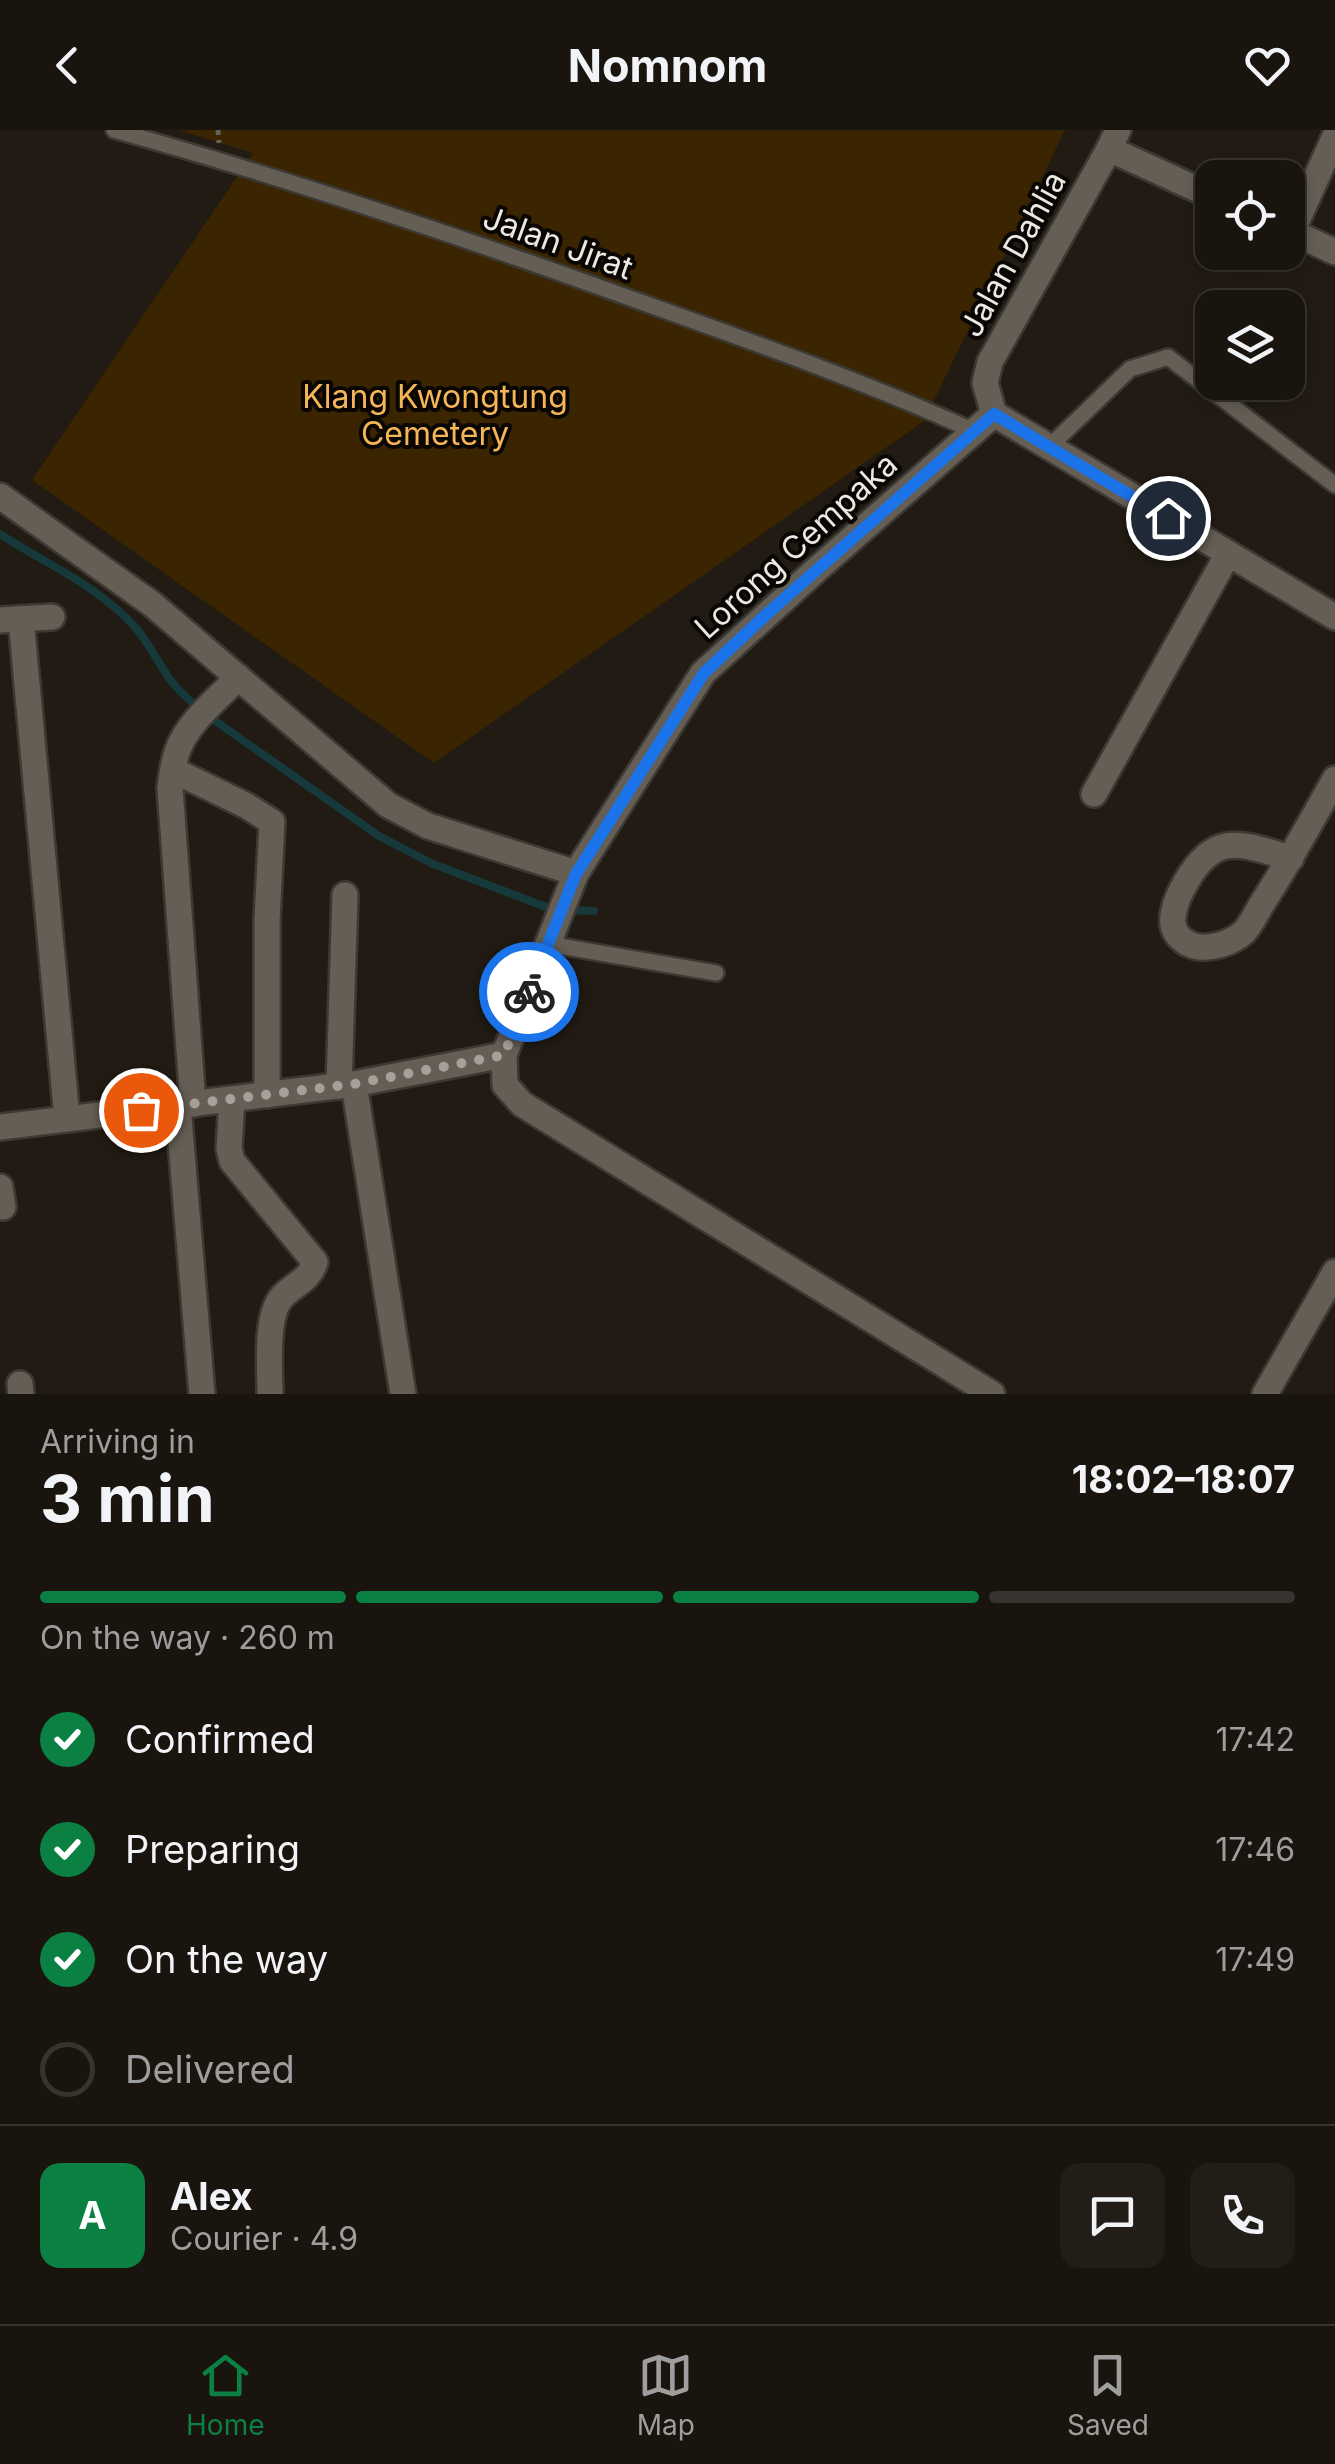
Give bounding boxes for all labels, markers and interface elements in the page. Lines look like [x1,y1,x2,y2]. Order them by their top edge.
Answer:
icon: back [40,38,95,93]
text: Nomnom [568,38,767,93]
icon: heart [1240,38,1295,93]
map controls [1195,160,1305,400]
button: locate [1195,160,1305,270]
street label: Jalan Dahlia [951,164,1074,343]
street label: Jalan Jirat [478,197,638,288]
button: layers [1195,290,1305,400]
park label: Klang Kwongtung Cemetery [302,377,568,453]
street label: Lorong Cempaka [686,444,905,647]
pin [1126,476,1211,561]
icon: home [1141,491,1196,546]
courier [479,942,579,1042]
icon: bike [502,965,557,1020]
pin [99,1068,184,1153]
icon: bag [114,1083,169,1138]
text: Arriving in [40,1422,195,1461]
text: 18:02–18:07 [1072,1456,1295,1502]
text: 3 min [40,1459,215,1538]
text: On the way · 260 m [40,1618,335,1657]
icon: check [40,1712,95,1767]
text: Confirmed [125,1716,315,1762]
text: 17:42 [1216,1720,1295,1759]
icon: check [40,1822,95,1877]
text: Preparing [125,1826,300,1872]
text: 17:46 [1215,1830,1295,1869]
icon: check [40,1932,95,1987]
text: On the way [125,1936,328,1982]
text: 17:49 [1215,1940,1295,1979]
text: Delivered [125,2046,295,2092]
button: chat [1060,2163,1165,2268]
button: phone [1190,2163,1295,2268]
text: Alex [170,2173,253,2219]
text: A [78,2192,107,2238]
text: Courier · 4.9 [170,2219,358,2258]
tab: Home [186,2348,265,2442]
tab: Map [637,2348,695,2442]
tab: Saved [1067,2348,1149,2442]

